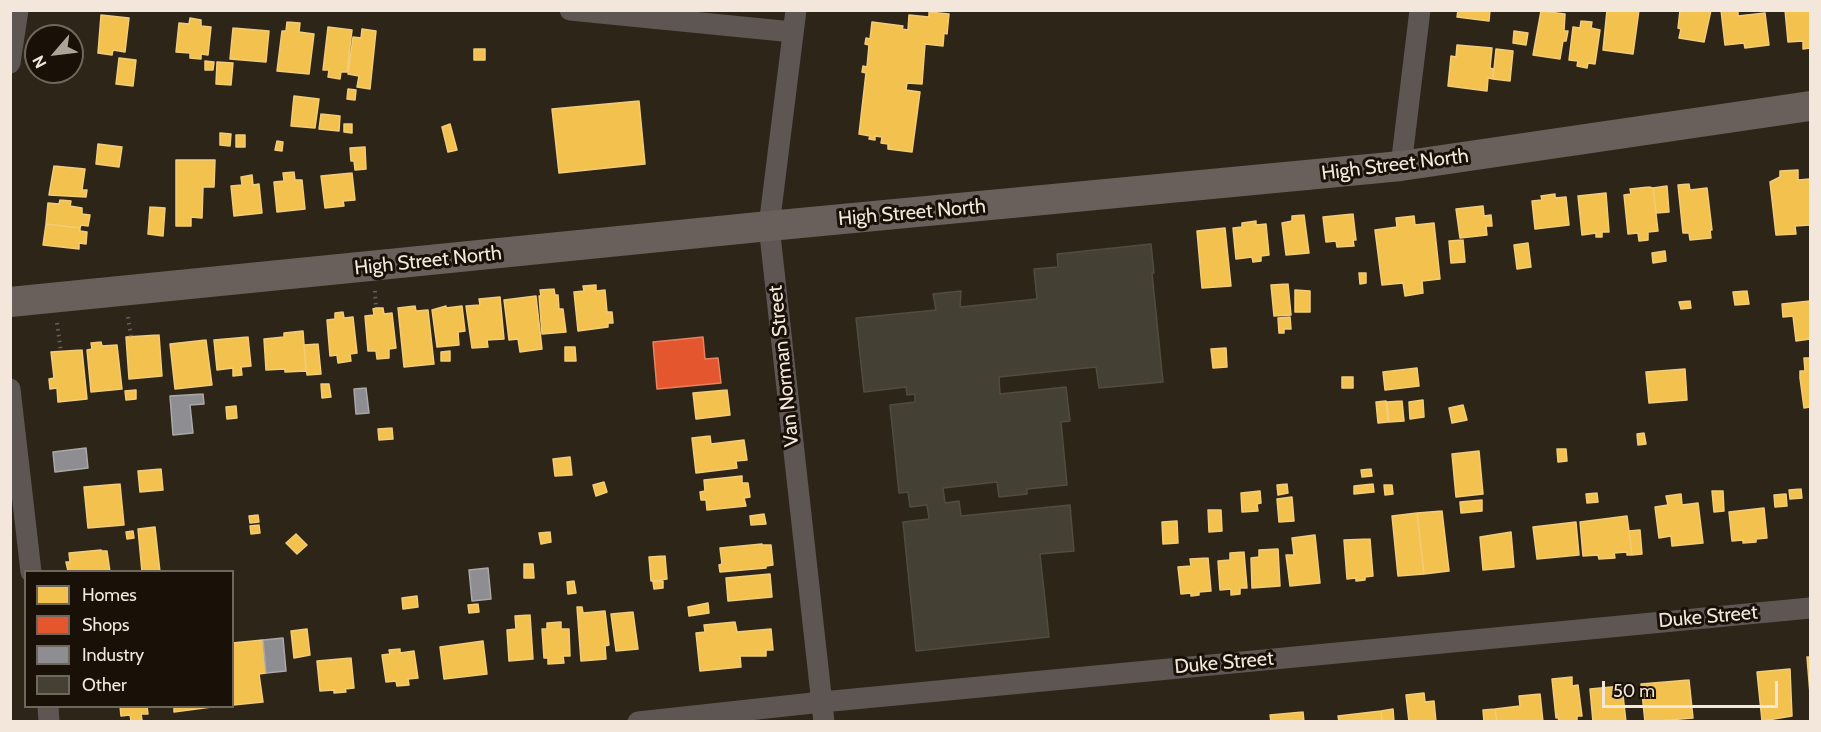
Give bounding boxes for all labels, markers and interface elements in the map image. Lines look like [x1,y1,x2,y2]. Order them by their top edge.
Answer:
north arrow [24,24,84,84]
text: N [28,52,50,71]
street label: High Street North [1320,144,1470,186]
street label: High Street North [837,195,987,231]
street label: High Street North [353,241,503,281]
street label: Van Norman Street [764,284,804,448]
legend [24,570,234,708]
text: Homes [82,584,137,606]
street label: Duke Street [1657,601,1759,633]
text: Shops [82,614,130,636]
text: Industry [82,644,144,666]
street label: Duke Street [1173,647,1275,679]
scale bar [1605,669,1780,707]
text: Other [82,674,127,696]
text: 50 m [1613,680,1655,702]

